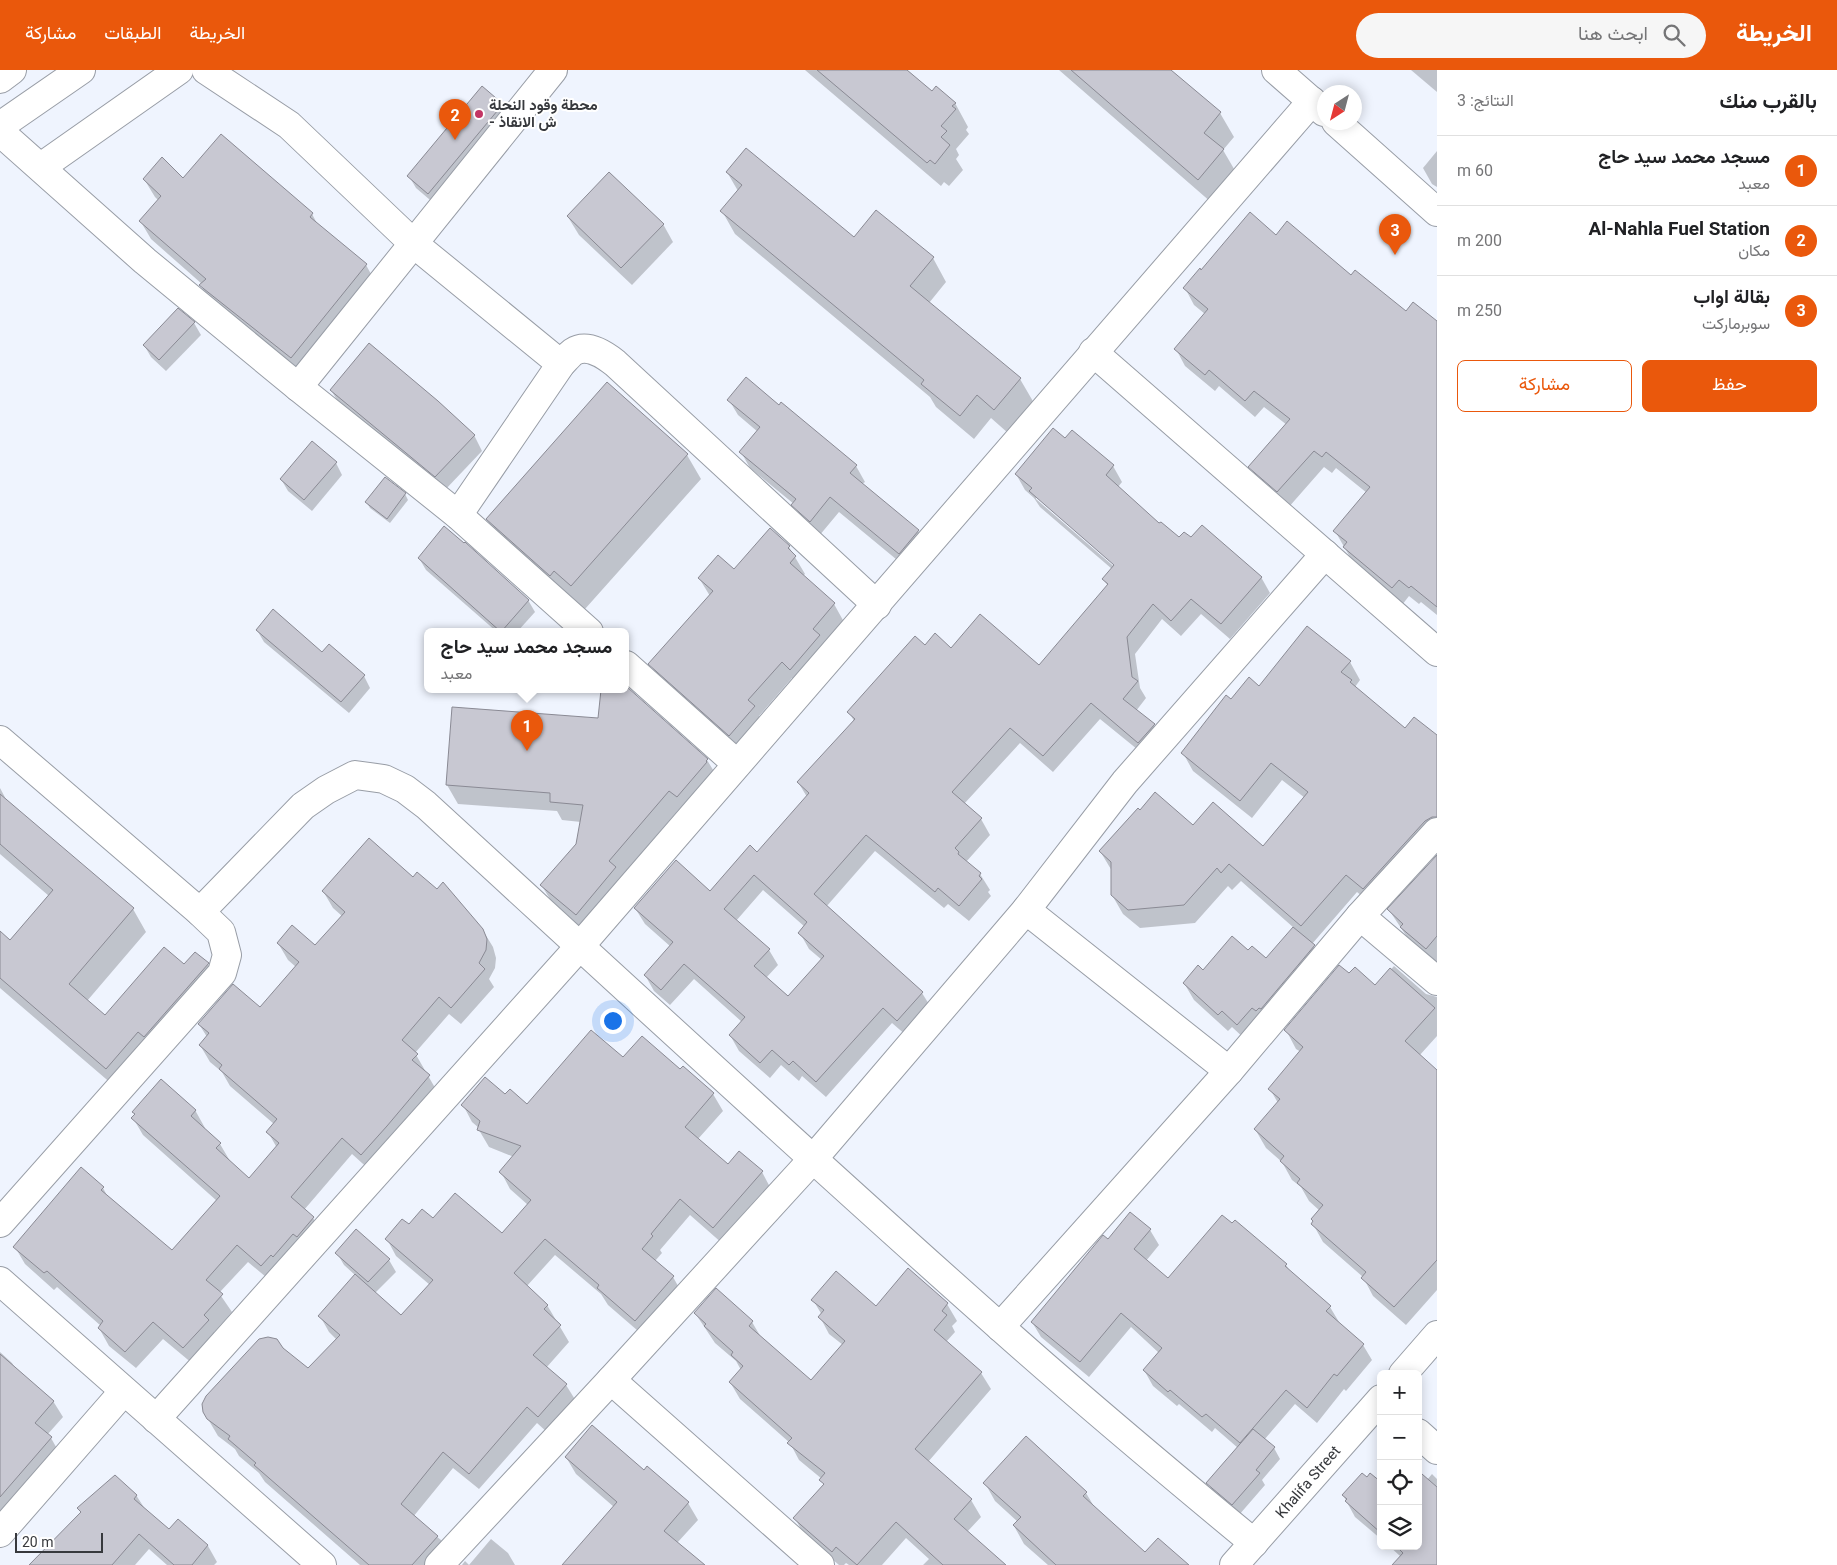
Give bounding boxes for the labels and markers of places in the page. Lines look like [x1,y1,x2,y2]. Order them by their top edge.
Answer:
place label: محطة وقود النحلة - ش الانقاذ [489,96,598,131]
pin: 2 [439,99,471,140]
marker: محطة وقود النحلة - ش الانقاذ [473,108,485,120]
pin: 3 [1379,214,1411,255]
pin: 1 [511,710,543,751]

